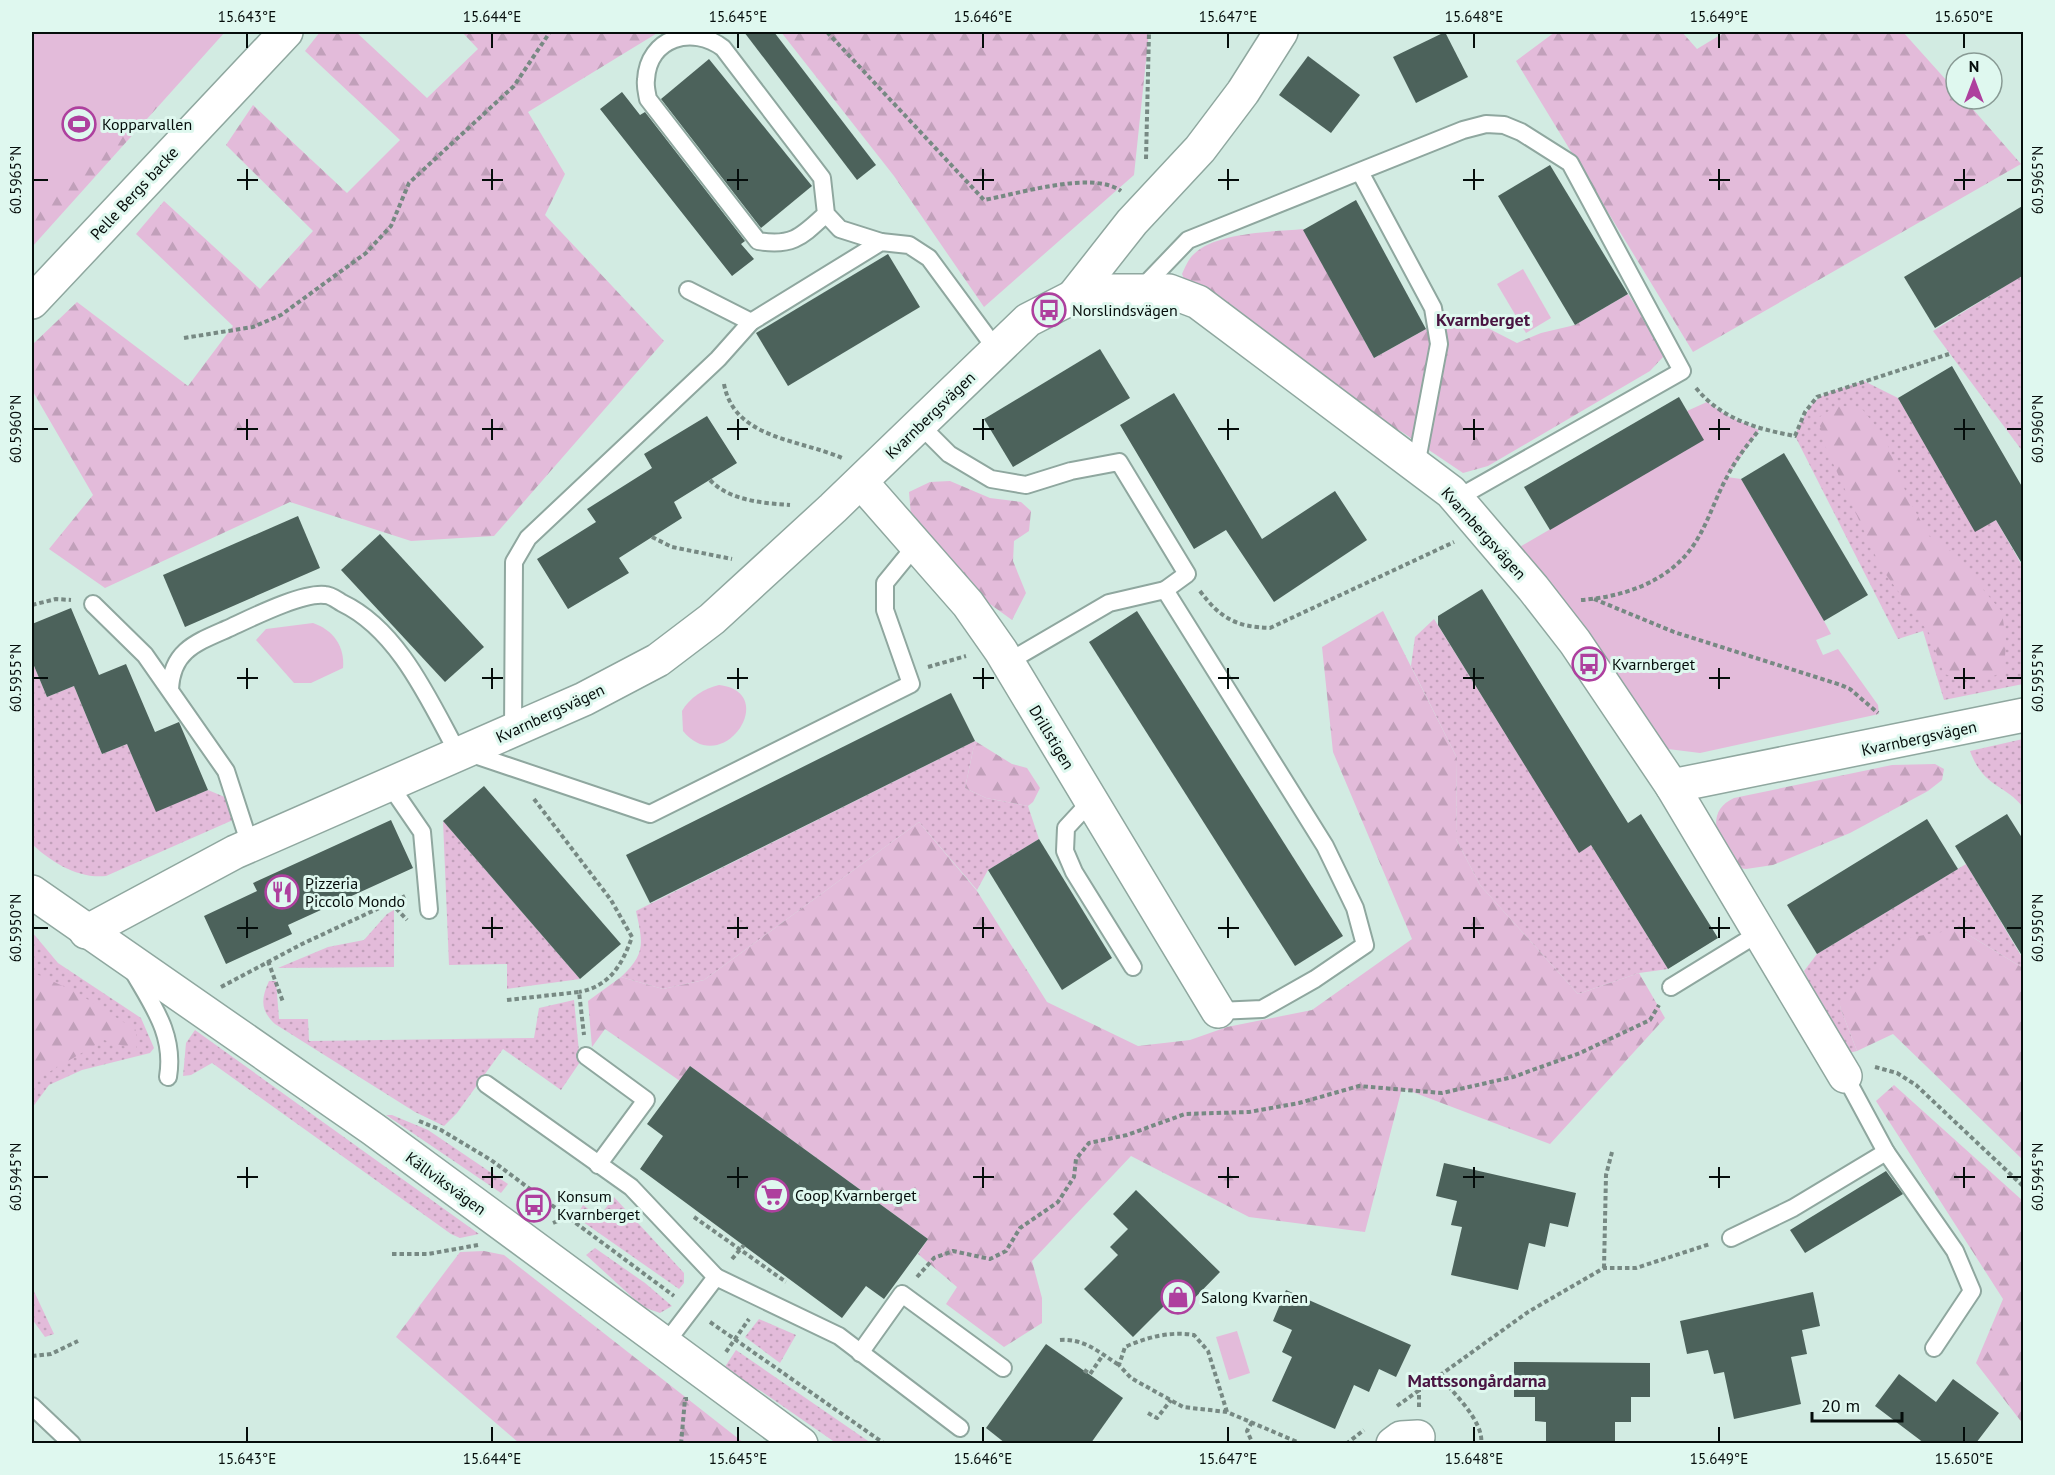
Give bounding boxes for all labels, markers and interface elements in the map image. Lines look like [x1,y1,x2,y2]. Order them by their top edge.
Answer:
text: 15.643°E [218,7,276,26]
text: 15.644°E [463,7,521,26]
text: 15.645°E [709,7,767,26]
text: 15.646°E [954,7,1012,26]
text: 15.647°E [1199,7,1257,26]
text: 15.648°E [1445,7,1503,26]
text: 15.649°E [1690,7,1748,26]
text: 15.650°E [1935,7,1993,26]
north arrow [1944,51,2004,111]
text: N [1969,56,1979,76]
sports icon: Kopparvallen [61,106,97,142]
place label: Kopparvallen [102,114,192,134]
street label: Pelle Bergs backe [86,142,182,244]
text: 60.5965°N [6,146,25,214]
text: 60.5965°N [2028,146,2047,214]
bus stop icon: Norslindsvägen [1031,292,1067,328]
place label: Norslindsvägen [1072,300,1178,320]
district label: Kvarnberget [1436,308,1531,331]
street label: Kvarnbergsvägen [881,367,979,463]
text: 60.5960°N [6,395,25,463]
text: 60.5960°N [2028,395,2047,463]
street label: Kvarnbergsvägen [1437,483,1531,583]
text: 60.5955°N [6,644,25,712]
text: 60.5955°N [2028,644,2047,712]
bus stop icon: Kvarnberget [1571,646,1607,682]
place label: Kvarnberget [1612,654,1696,674]
street label: Kvarnbergsvägen [493,679,607,747]
street label: Drillstigen [1025,701,1079,773]
street label: Kvarnbergsvägen [1860,716,1978,760]
place label: Pizzeria Piccolo Mondo [305,873,405,911]
restaurant icon: Pizzeria Piccolo Mondo [264,874,300,910]
text: 60.5950°N [6,894,25,962]
text: 60.5950°N [2028,894,2047,962]
text: 60.5945°N [6,1143,25,1211]
text: 60.5945°N [2028,1143,2047,1211]
street label: Källviksvägen [402,1147,490,1219]
supermarket icon: Coop Kvarnberget [754,1177,790,1213]
place label: Coop Kvarnberget [795,1185,917,1205]
place label: Konsum Kvarnberget [557,1186,641,1224]
bus stop icon: Konsum Kvarnberget [516,1187,552,1223]
shop icon: Salong Kvarnen [1160,1279,1196,1315]
place label: Salong Kvarnen [1201,1287,1308,1307]
district label: Mattssongårdarna [1407,1369,1547,1392]
scale bar [1812,1385,1902,1423]
text: 20 m [1821,1394,1860,1417]
text: 15.643°E [218,1449,276,1468]
text: 15.644°E [463,1449,521,1468]
text: 15.645°E [709,1449,767,1468]
text: 15.646°E [954,1449,1012,1468]
text: 15.647°E [1199,1449,1257,1468]
text: 15.648°E [1445,1449,1503,1468]
text: 15.649°E [1690,1449,1748,1468]
text: 15.650°E [1935,1449,1993,1468]

